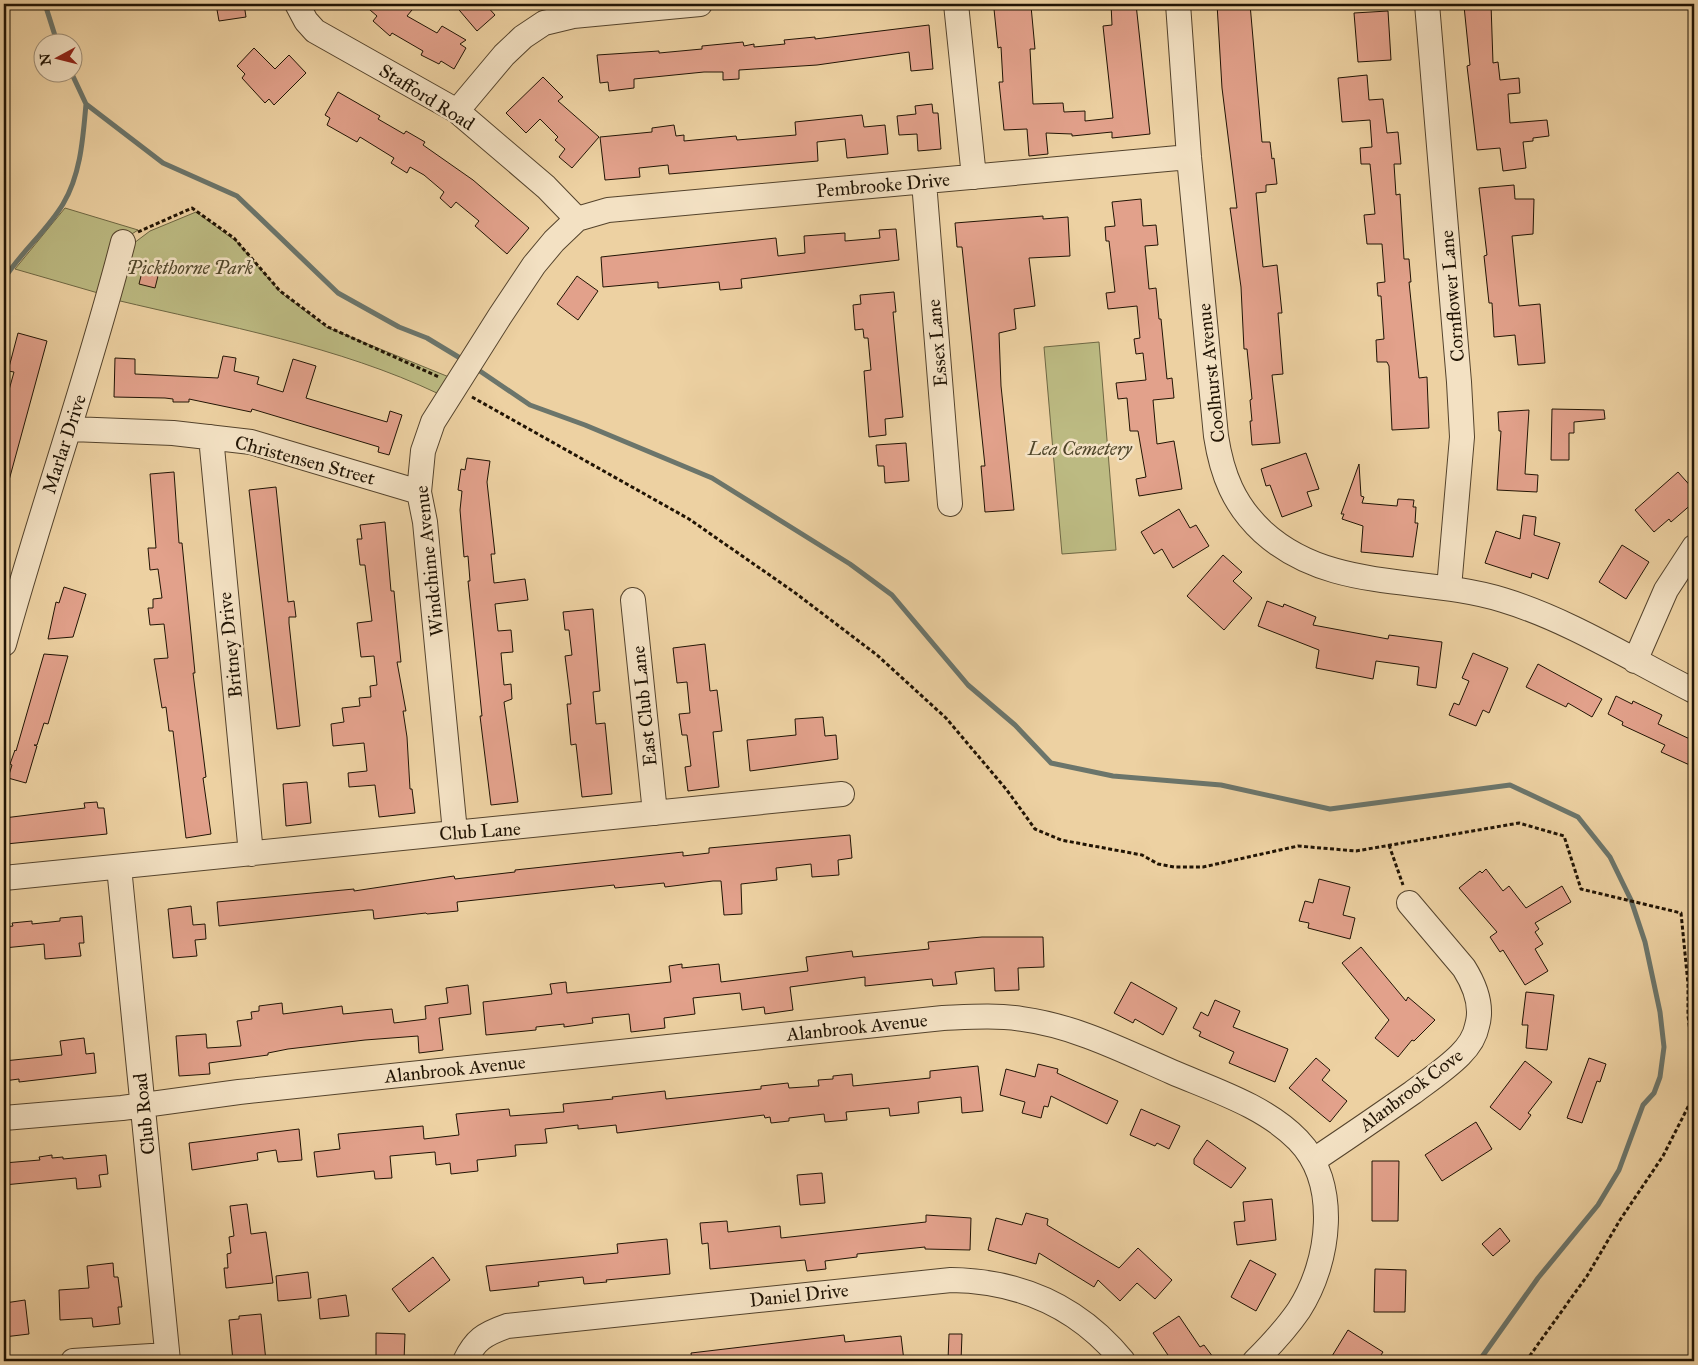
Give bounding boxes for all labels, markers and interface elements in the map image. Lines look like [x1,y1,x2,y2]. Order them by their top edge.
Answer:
north arrow [32,32,82,82]
text: N [36,52,55,66]
street label: Stafford Road [375,59,479,136]
street label: Pembrooke Drive [815,168,951,202]
street label: Cornflower Lane [1435,229,1469,363]
park label: Pickthorne Park [127,256,254,279]
street label: Essex Lane [922,298,952,388]
street label: Coolhurst Avenue [1192,302,1230,444]
street label: Marlar Drive [37,391,91,497]
street label: Christensen Street [232,430,378,490]
park label: Lea Cemetery [1027,437,1133,460]
street label: Windchime Avenue [410,484,448,638]
street label: Britney Drive [213,591,247,699]
street label: East Club Lane [626,645,662,767]
street label: Club Lane [438,817,522,845]
street label: Alanbrook Avenue [784,1008,929,1046]
street label: Alanbrook Cove [1354,1043,1467,1137]
street label: Alanbrook Avenue [382,1050,527,1088]
street label: Club Road [128,1072,160,1156]
street label: Daniel Drive [748,1278,850,1312]

